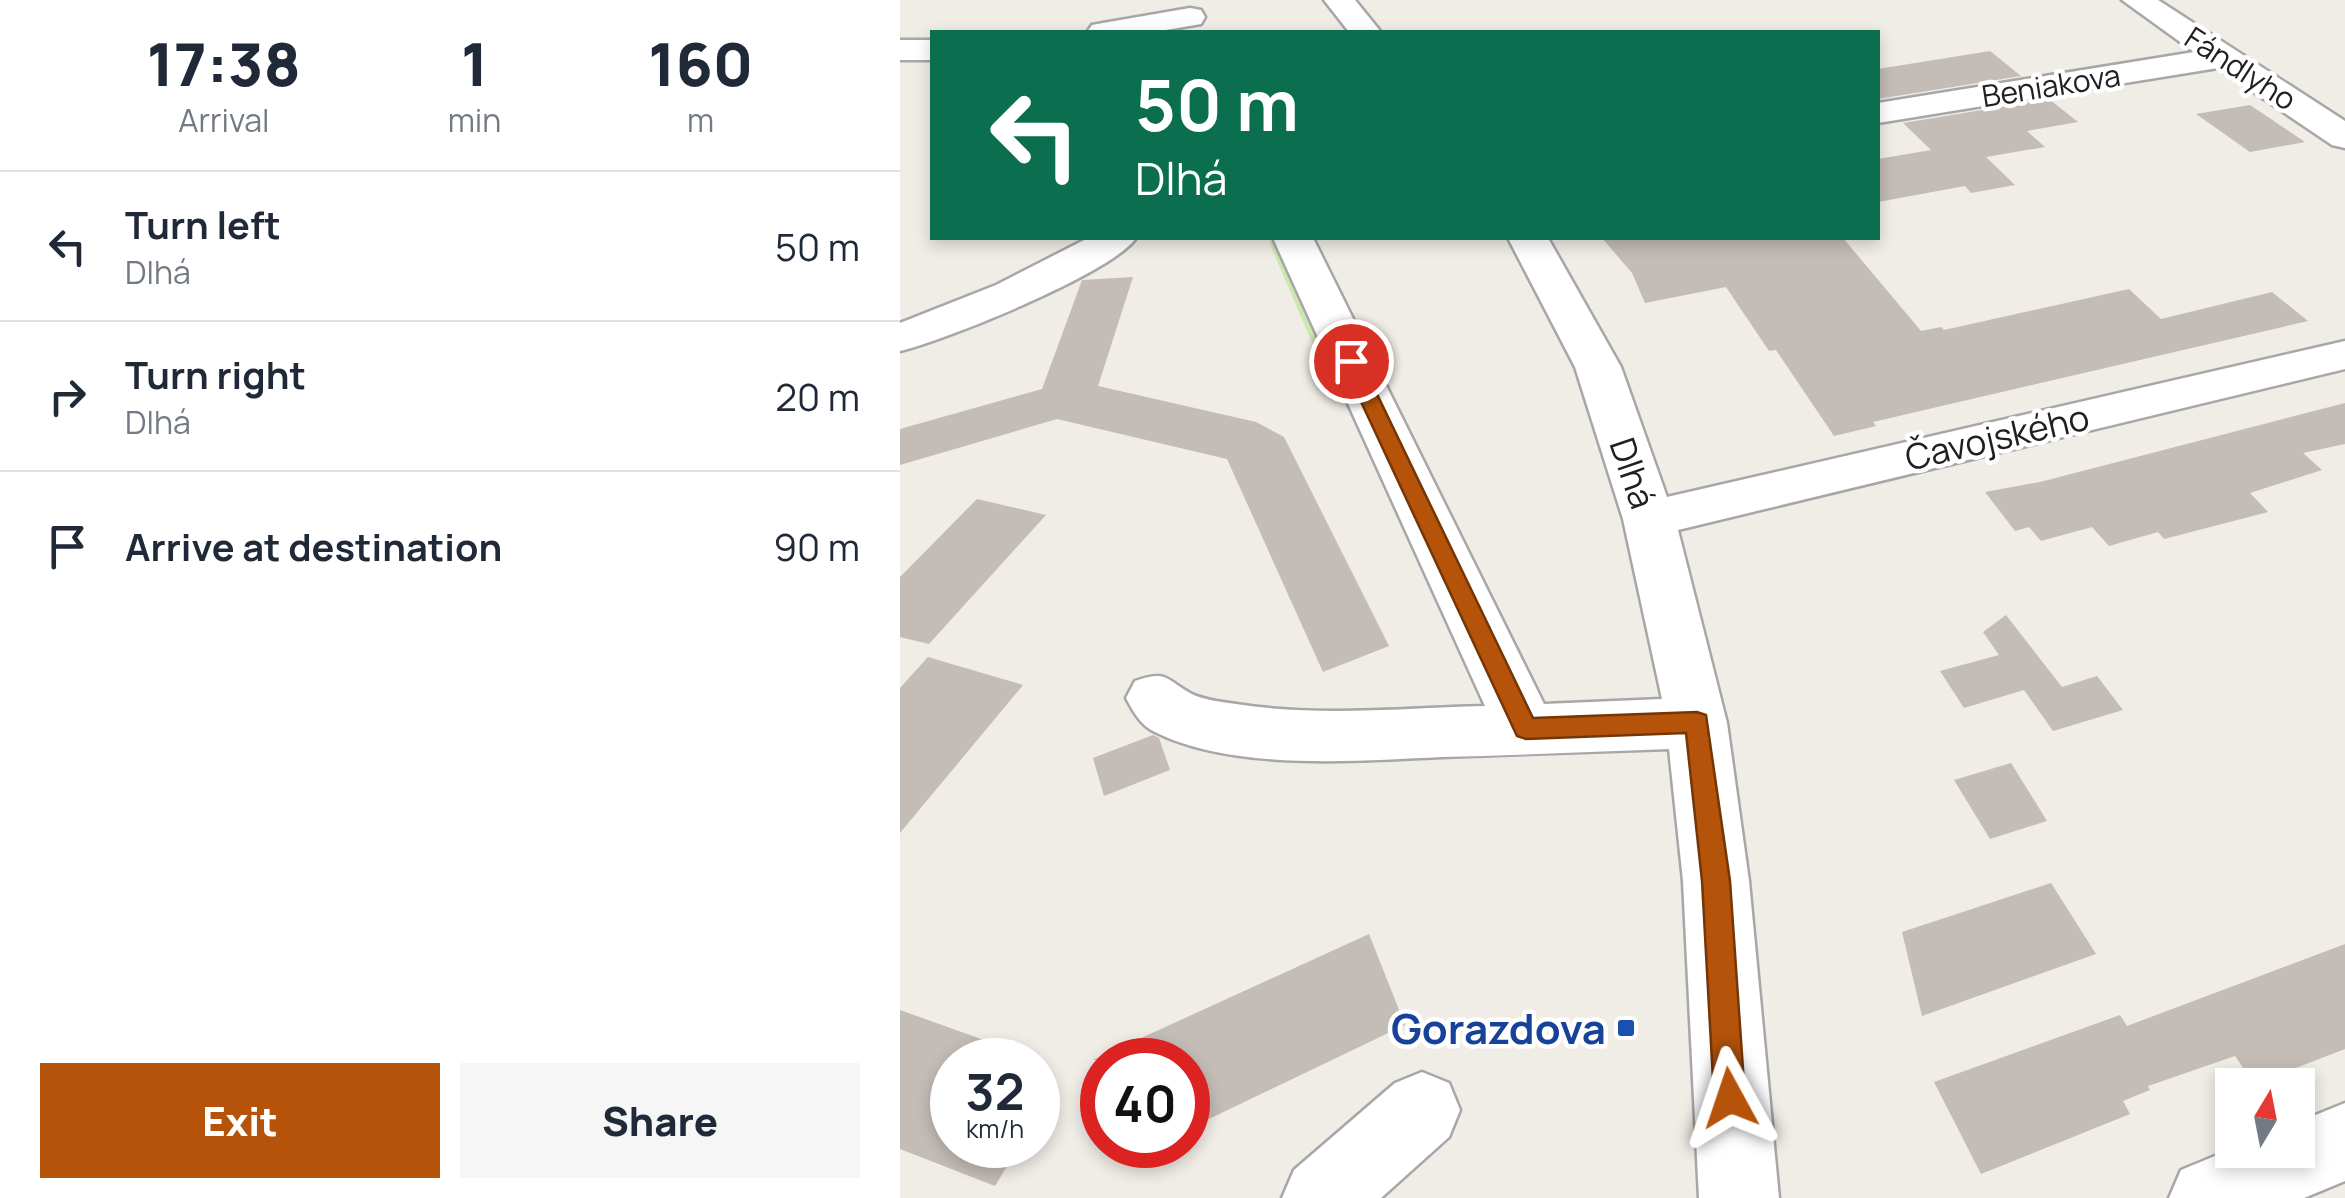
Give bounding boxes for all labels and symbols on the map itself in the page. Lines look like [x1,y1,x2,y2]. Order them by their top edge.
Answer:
street label: Fándlyho [2177,17,2305,119]
street label: Beniakova [1979,54,2123,116]
pin [1309,319,1394,404]
street label: Čavojského [1900,393,2094,481]
street label: Dlhá [1599,431,1667,515]
place label: Gorazdova [1391,999,1606,1057]
marker: Gorazdova [1615,1017,1637,1039]
speed limit sign: 40 [1080,1038,1210,1168]
position arrow [1678,1046,1782,1150]
north arrow [2215,1068,2315,1168]

